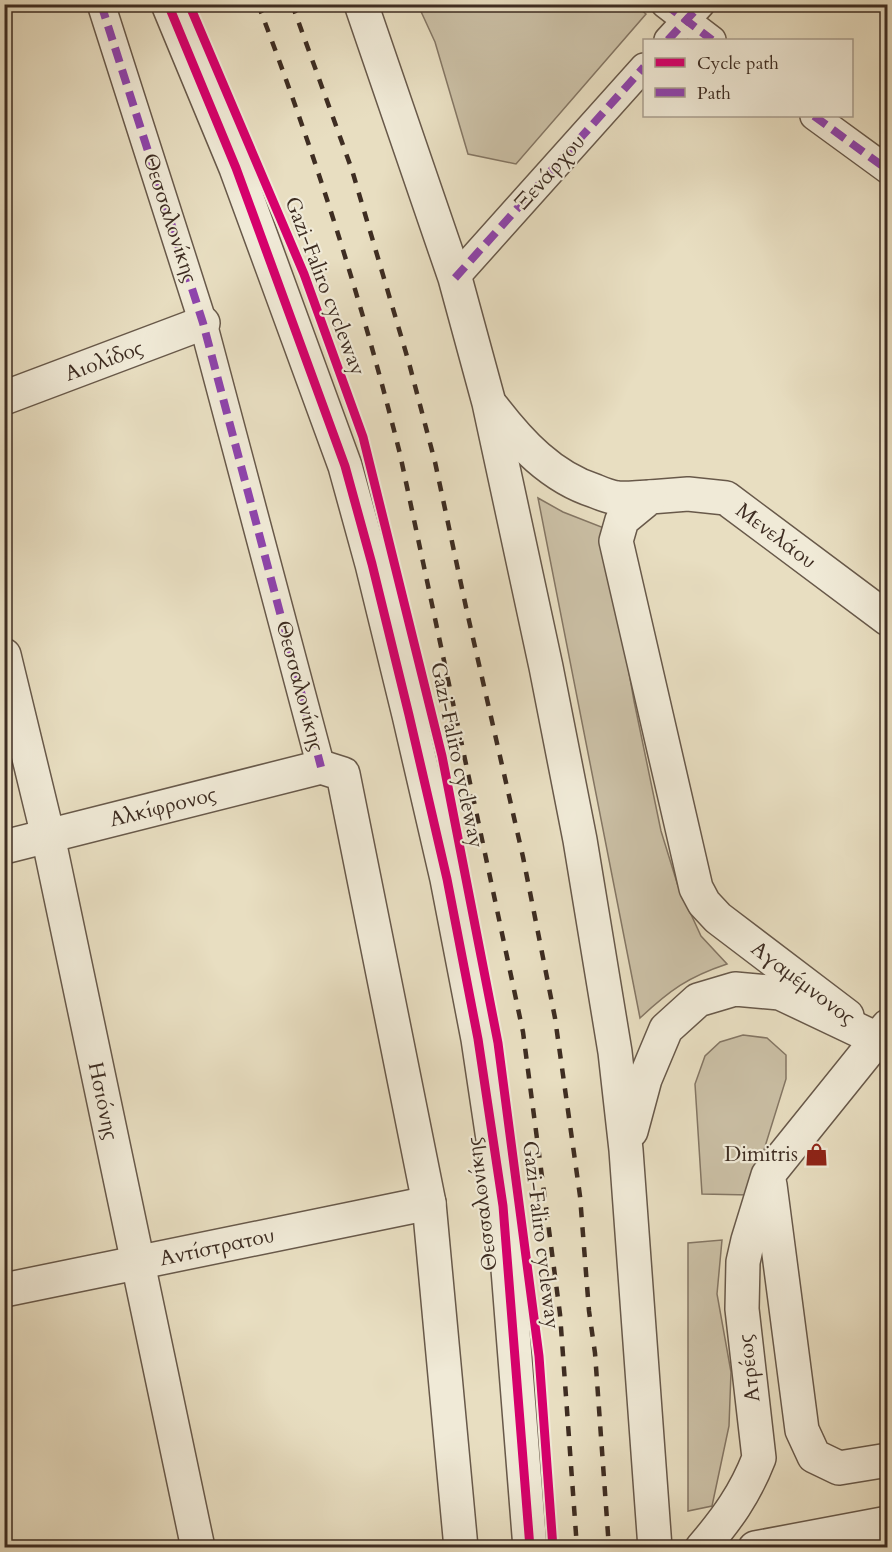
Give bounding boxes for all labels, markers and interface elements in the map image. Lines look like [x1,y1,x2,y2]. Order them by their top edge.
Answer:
legend [643,39,853,117]
text: Cycle path [697,51,779,76]
text: Path [697,81,731,106]
street label: Ξενάρχου [508,128,592,216]
street label: Θεσσαλονίκης [135,150,205,286]
street label: Gazi-Faliro cycleway [278,192,372,380]
street label: Αιολίδος [61,333,147,389]
street label: Μενελάου [730,496,822,576]
street label: Θεσσαλονίκης [269,617,331,755]
street label: Gazi-Faliro cycleway [423,659,491,851]
street label: Αλκίφρονος [107,780,219,834]
street label: Αγαμέμνονος [745,934,861,1032]
street label: Ησιόνης [81,1059,125,1143]
street label: Θεσσαλονίκης [459,1135,505,1273]
street label: Gazi-Faliro cycleway [515,1139,567,1331]
place label: Dimitris [724,1140,798,1169]
shop icon: Dimitris [803,1141,829,1167]
street label: Αντίστρατου [157,1221,277,1273]
street label: Ατρέως [730,1332,768,1404]

